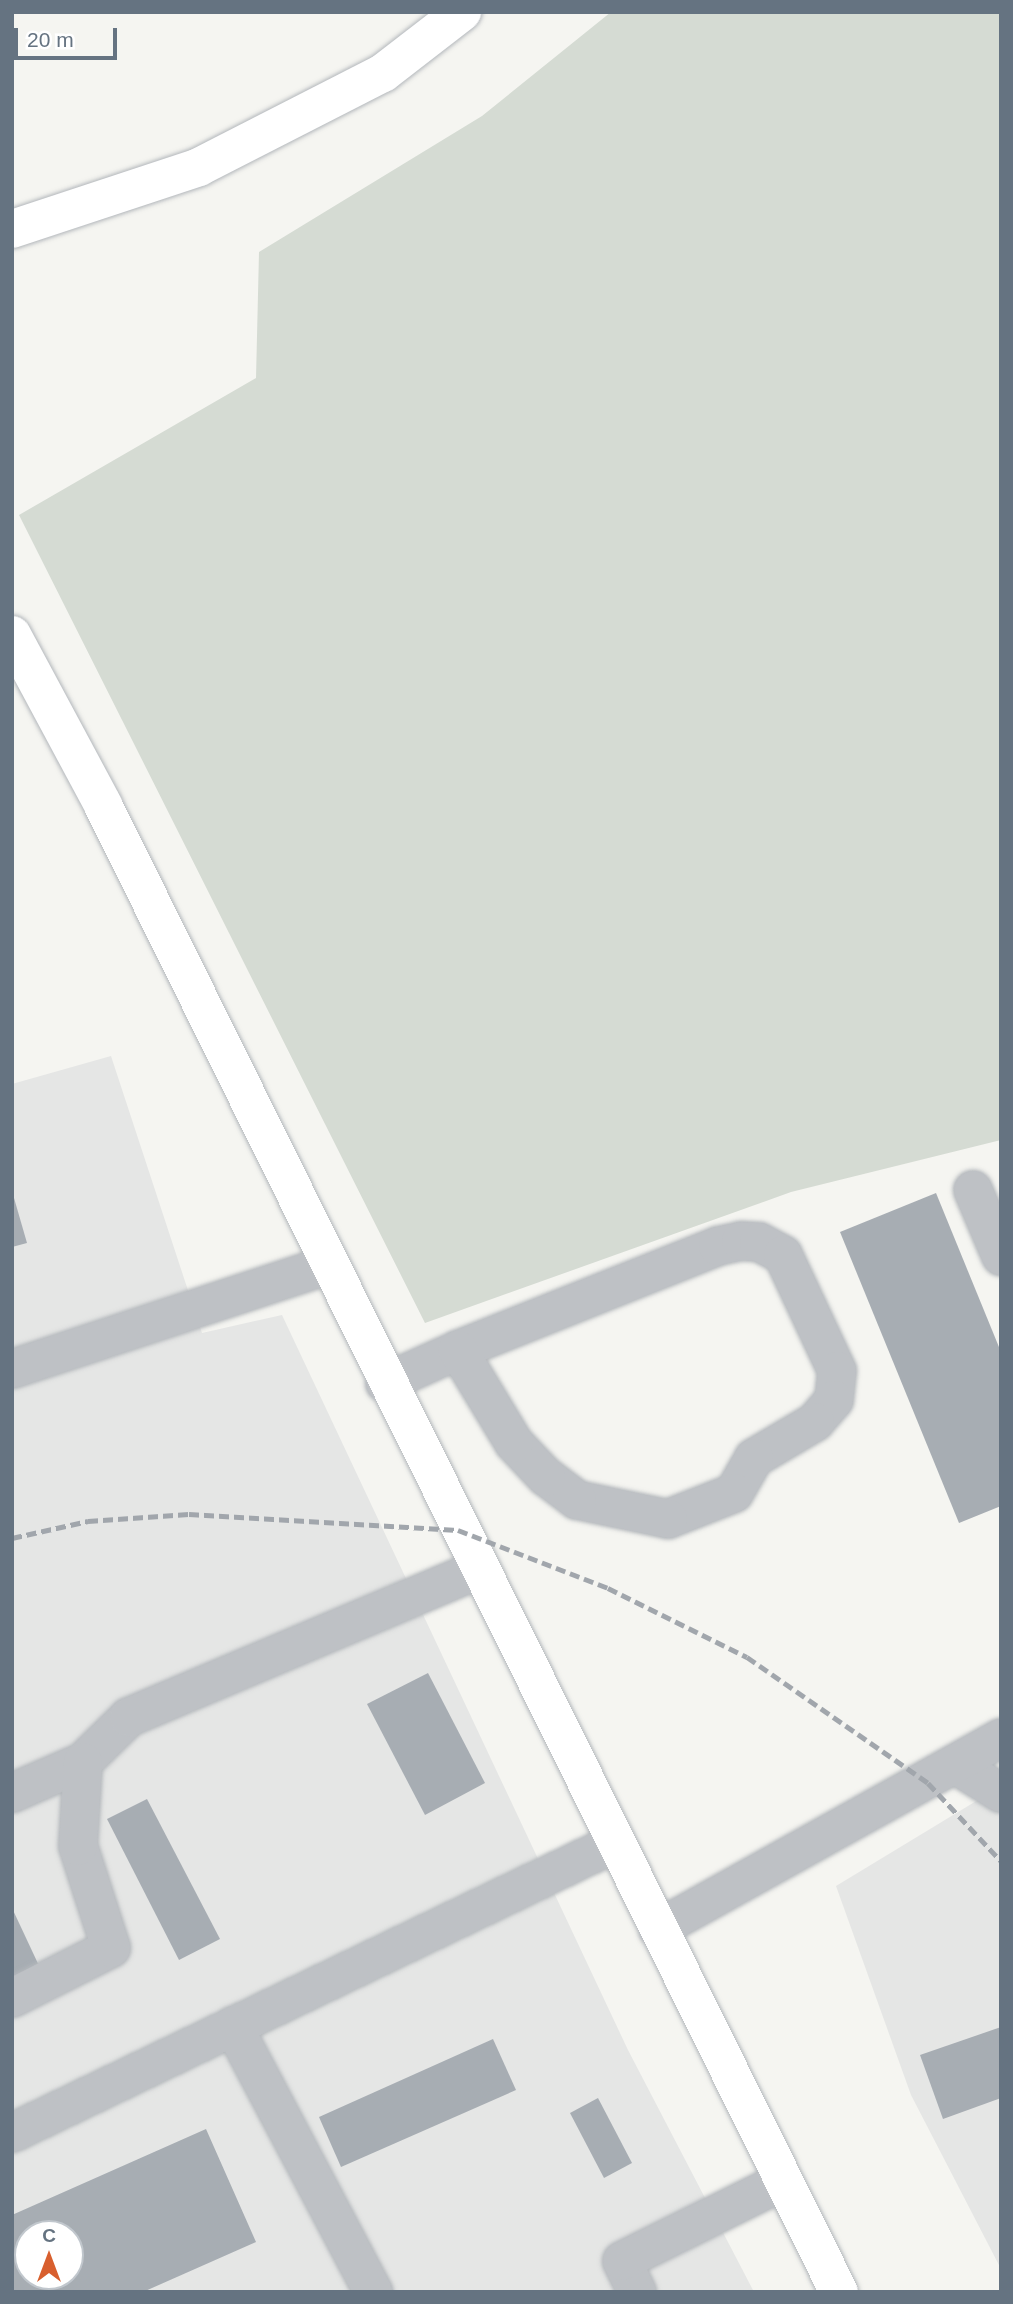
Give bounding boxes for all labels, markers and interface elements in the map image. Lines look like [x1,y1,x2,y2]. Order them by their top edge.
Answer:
scale bar [18,14,121,58]
text: 20 m [27,28,74,51]
north arrow [14,2220,84,2290]
text: С [42,2225,56,2246]

